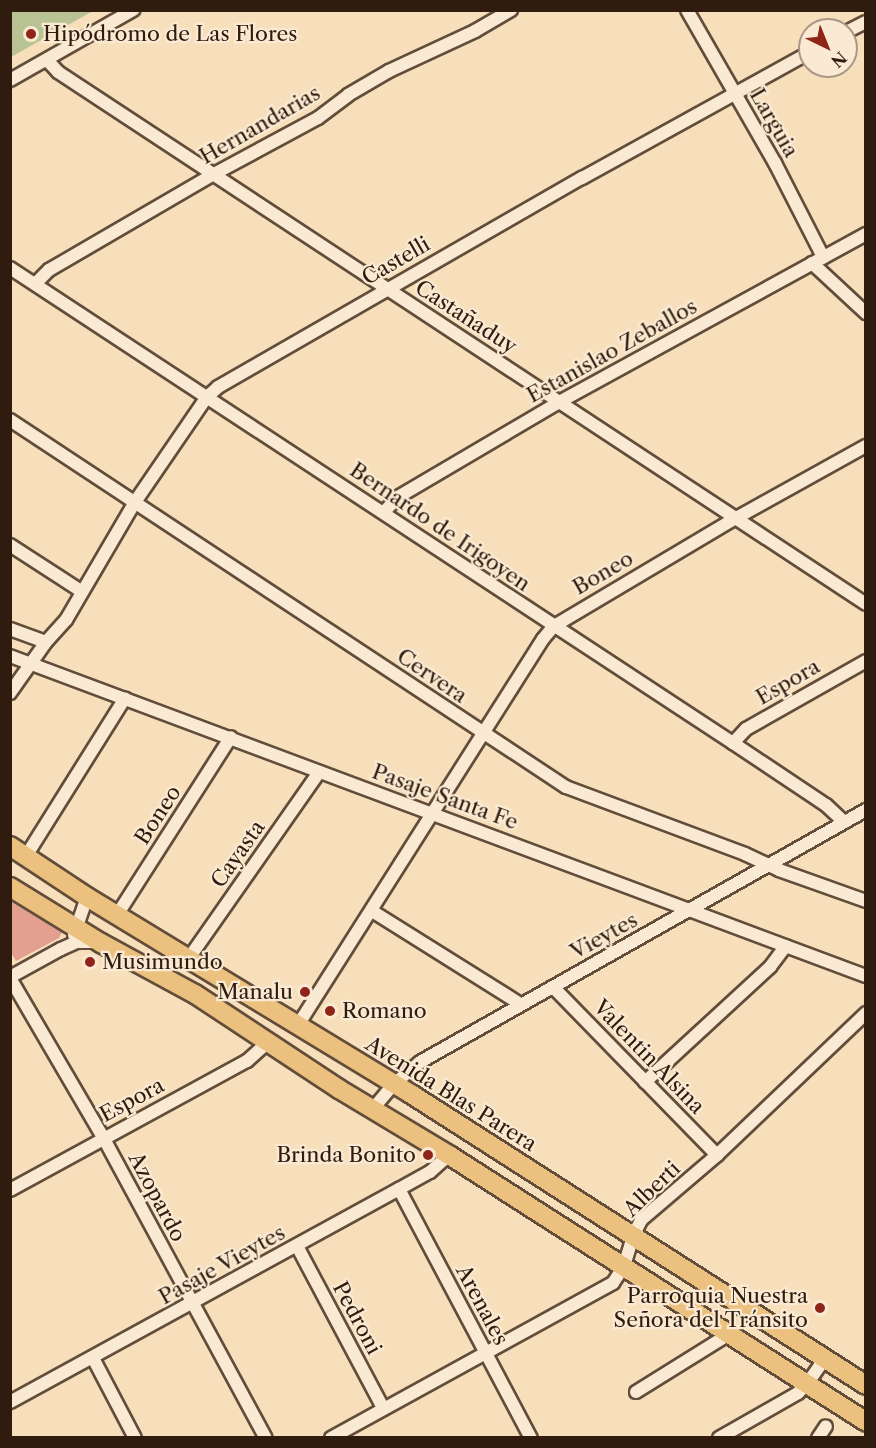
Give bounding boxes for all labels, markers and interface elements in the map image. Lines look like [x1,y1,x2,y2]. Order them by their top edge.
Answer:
north arrow [798,18,858,78]
place label: Hipódromo de Las Flores [43,21,297,47]
marker: Hipódromo de Las Flores [24,27,38,41]
text: N [827,48,851,72]
street label: Hernandarias [195,80,325,170]
street label: Larguia [744,84,804,162]
street label: Castelli [358,232,434,290]
street label: Castañaduy [411,275,521,359]
street label: Estanislao Zeballos [523,294,701,408]
street label: Bernardo de Irigoyen [345,457,535,597]
street label: Boneo [568,546,638,600]
street label: Cervera [392,643,472,709]
street label: Espora [752,654,824,710]
street label: Pasaje Santa Fe [369,759,521,835]
street label: Boneo [130,781,186,849]
street label: Cayasta [206,815,270,893]
street label: Vieytes [566,907,642,965]
place label: Musimundo [102,949,223,975]
marker: Musimundo [83,955,97,969]
place label: Manalu [217,979,293,1005]
marker: Manalu [298,985,312,999]
street label: Valentin Alsina [588,994,710,1120]
place label: Romano [342,998,427,1024]
marker: Romano [323,1004,337,1018]
street label: Avenida Blas Parera [361,1031,541,1157]
street label: Espora [96,1073,168,1127]
place label: Brinda Bonito [276,1142,416,1168]
street label: Azopardo [123,1148,191,1246]
marker: Brinda Bonito [421,1148,435,1162]
street label: Alberti [618,1156,686,1222]
street label: Pasaje Vieytes [154,1220,290,1310]
street label: Arenales [450,1261,514,1349]
street label: Pedroni [327,1277,387,1359]
place label: Parroquia Nuestra Señora del Tránsito [613,1283,808,1333]
marker: Parroquia Nuestra Señora del Tránsito [813,1301,827,1315]

